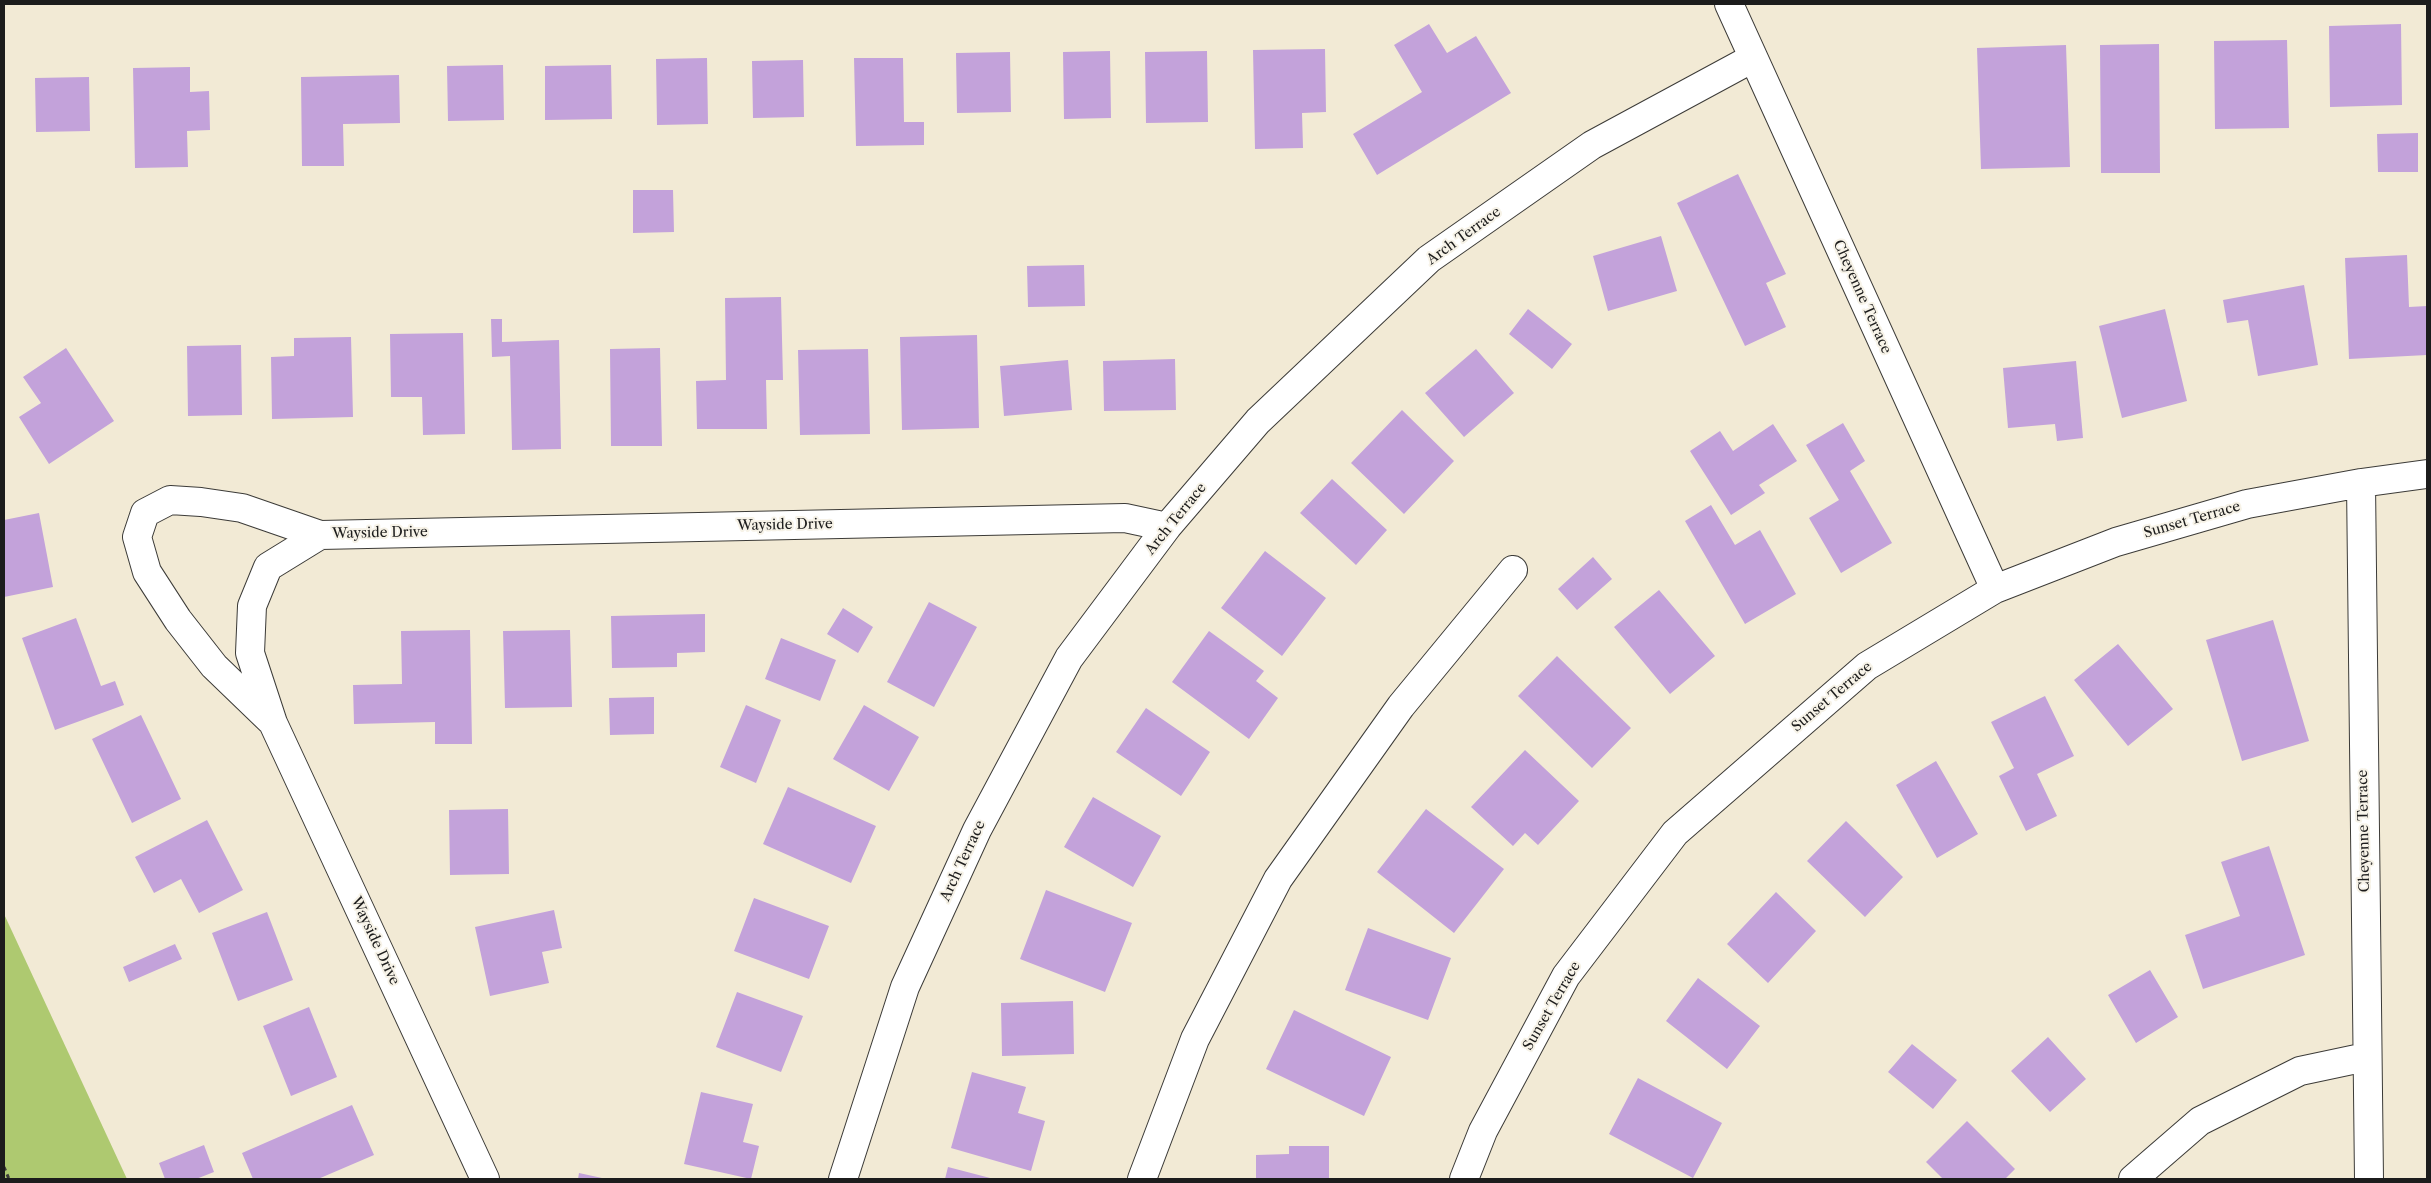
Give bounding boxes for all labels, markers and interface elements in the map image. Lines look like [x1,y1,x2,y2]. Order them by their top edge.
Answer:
street label: Arch Terrace [1424,204,1504,268]
street label: Cheyenne Terrace [1829,238,1895,356]
street label: Arch Terrace [1142,480,1210,558]
street label: Sunset Terrace [2142,498,2242,542]
street label: Wayside Drive [737,516,833,534]
street label: Wayside Drive [332,524,428,542]
street label: Sunset Terrace [1788,659,1876,735]
street label: Cheyenne Terrace [2355,769,2373,893]
street label: Arch Terrace [937,818,989,904]
street label: Wayside Drive [347,894,403,988]
street label: Sunset Terrace [1520,959,1584,1053]

